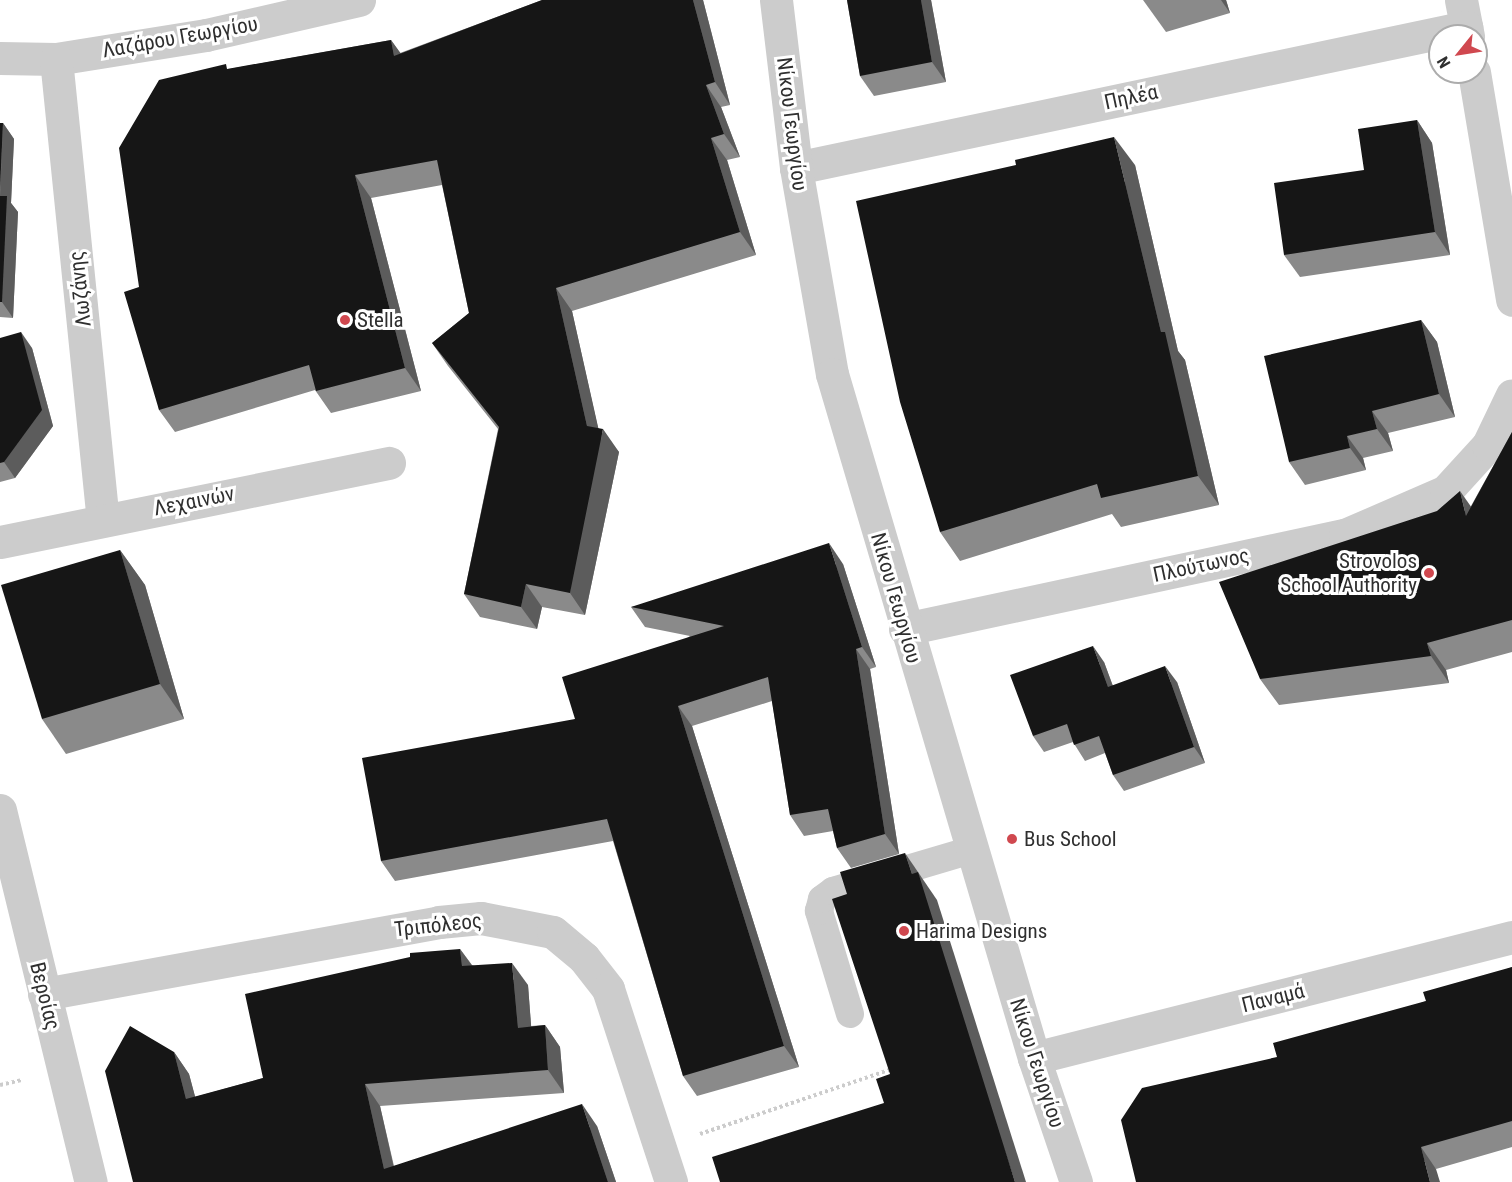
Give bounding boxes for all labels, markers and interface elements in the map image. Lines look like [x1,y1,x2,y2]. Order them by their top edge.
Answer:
street label: Λαζάρου Γεωργίου [100,11,260,63]
north arrow [1428,24,1488,84]
text: N [1433,53,1454,71]
street label: Νίκου Γεωργίου [771,56,813,192]
street label: Πηλέα [1102,79,1160,115]
street label: Λωζάνης [63,250,97,328]
place label: Stella [357,307,404,333]
marker: Stella [338,313,352,327]
street label: Λεχαινών [152,481,236,521]
street label: Νίκου Γεωργίου [865,530,927,666]
street label: Πλούτωνος [1151,543,1251,587]
place label: Strovolos School Authority [1280,548,1417,598]
marker: Strovolos School Authority [1422,566,1436,580]
place label: Bus School [1024,826,1117,852]
marker: Bus School [1005,832,1019,846]
street label: Τριπόλεος [393,908,483,942]
place label: Harima Designs [916,918,1047,944]
marker: Harima Designs [897,924,911,938]
street label: Βεροίας [24,959,66,1033]
street label: Παναμά [1239,978,1307,1018]
street label: Νίκου Γεωργίου [1004,995,1070,1131]

